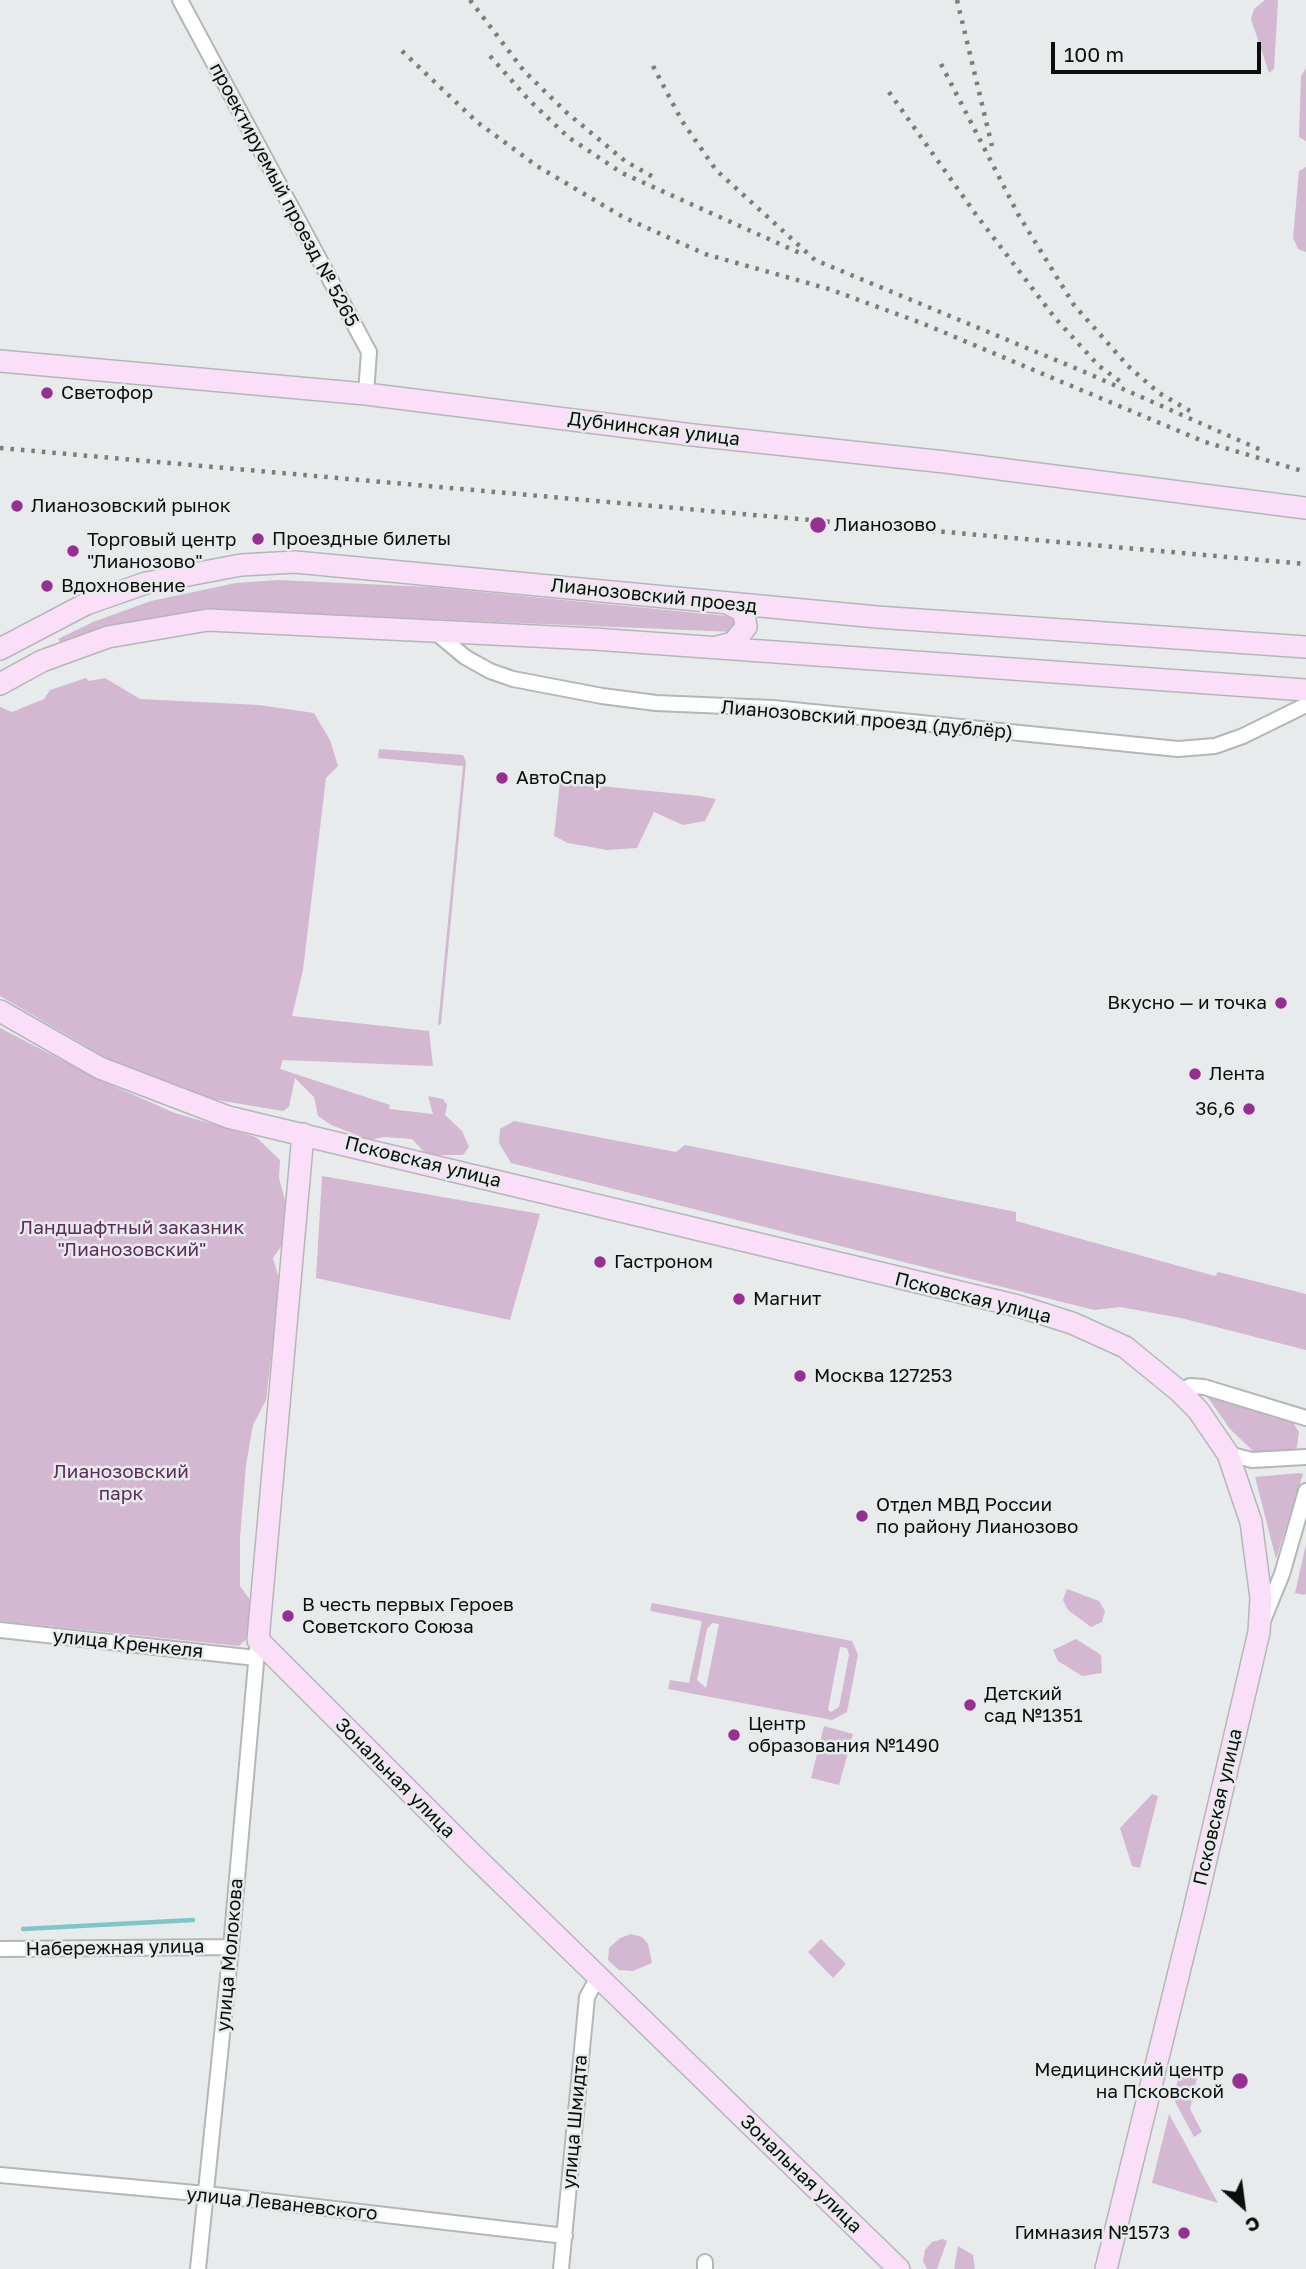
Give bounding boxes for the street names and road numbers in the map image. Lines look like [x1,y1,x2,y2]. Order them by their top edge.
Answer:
street label: проектируемый проезд № 5265 [205,59,363,331]
street label: Дубнинская улица [567,407,741,451]
street label: Лианозовский проезд [550,574,758,618]
street label: Лианозовский проезд (дублёр) [720,696,1014,744]
street label: Псковская улица [342,1132,504,1192]
street label: Псковская улица [892,1268,1054,1328]
street label: улица Кренкеля [52,1625,204,1663]
street label: Зональная улица [330,1713,460,1843]
street label: Псковская улица [1189,1726,1247,1888]
street label: улица Молокова [212,1877,248,2033]
street label: Набережная улица [26,1935,204,1961]
street label: улица Шмидта [558,2054,592,2190]
street label: Зональная улица [735,2110,867,2238]
street label: улица Леваневского [185,2183,379,2225]

